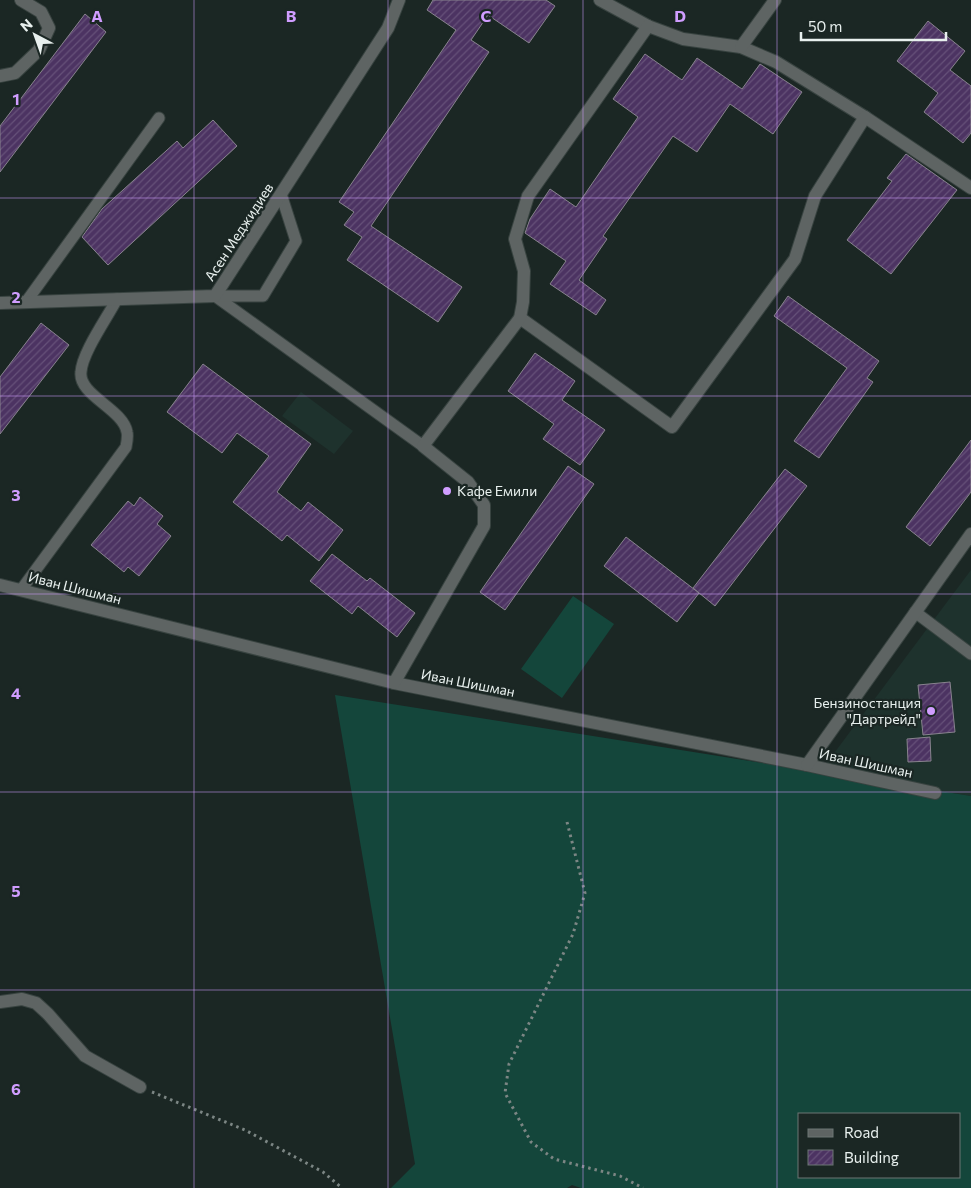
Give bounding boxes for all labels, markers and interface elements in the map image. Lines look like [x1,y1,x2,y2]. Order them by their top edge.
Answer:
text: A [91,6,103,25]
text: B [286,6,297,25]
text: C [481,6,492,25]
text: D [674,6,686,25]
north arrow [10,10,60,60]
scale bar [801,10,946,42]
text: N [17,15,36,35]
text: 50 m [808,17,842,35]
text: 1 [12,89,20,108]
street label: Асен Меджидиев [201,180,277,284]
text: 2 [11,287,21,306]
place label: Кафе Емили [457,482,537,499]
text: 3 [11,485,21,504]
marker: Кафе Емили [441,485,453,497]
street label: Иван Шишман [27,568,123,607]
street label: Иван Шишман [420,665,517,700]
text: 4 [11,683,21,702]
place label: Бензиностанция "Дартрейд" [813,694,921,727]
marker: Бензиностанция "Дартрейд" [925,705,937,717]
street label: Иван Шишман [818,744,915,781]
text: 5 [11,881,21,900]
text: 6 [11,1079,21,1098]
legend [798,1113,961,1178]
text: Road [844,1123,879,1141]
text: Building [844,1148,899,1166]

